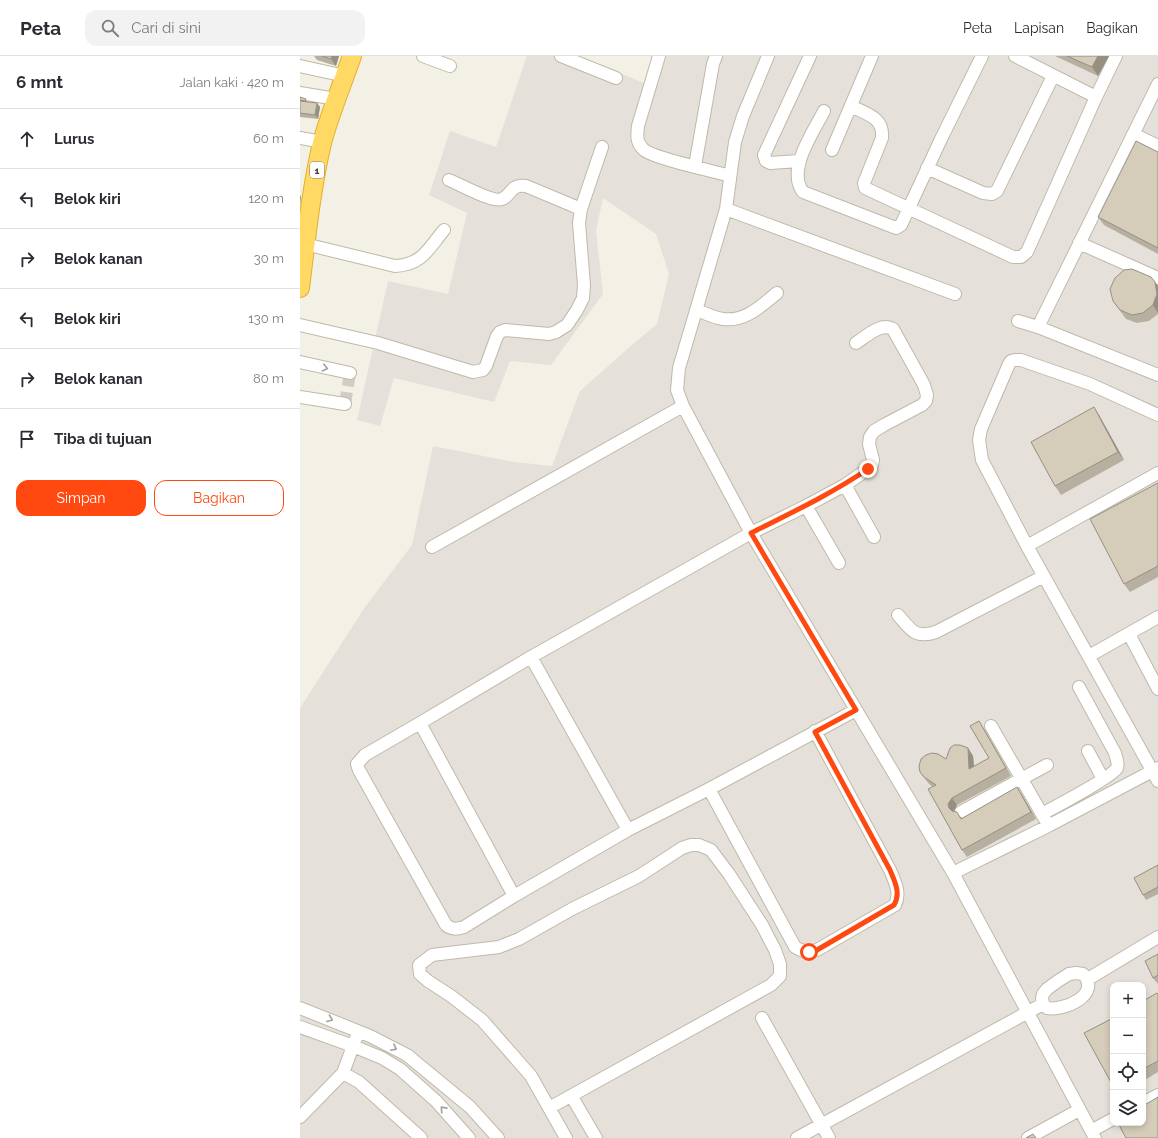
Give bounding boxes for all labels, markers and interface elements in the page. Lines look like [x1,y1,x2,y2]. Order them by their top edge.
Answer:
search box [85,10,365,46]
text: Peta [20,17,61,39]
icon: search [99,17,121,39]
text: Cari di sini [131,19,201,37]
text: Peta [963,20,992,36]
text: Lapisan [1014,20,1064,36]
text: Bagikan [1086,20,1138,36]
text: 6 mnt [16,72,63,92]
text: Jalan kaki · 420 m [179,75,284,90]
icon: ahead [16,128,38,150]
text: Lurus [54,130,95,148]
text: 60 m [253,131,284,146]
road number: 1 [310,162,324,178]
icon: left [16,188,38,210]
text: Belok kiri [54,190,121,208]
text: 120 m [248,191,284,206]
icon: right [16,248,38,270]
text: Belok kanan [54,250,143,268]
text: 30 m [254,251,284,266]
icon: left [16,308,38,330]
text: Belok kiri [54,310,121,328]
text: 130 m [248,311,284,326]
one-way arrow [322,363,328,371]
icon: right [16,368,38,390]
text: Belok kanan [54,370,143,388]
text: 80 m [253,371,284,386]
icon: arrive [16,428,38,450]
text: Tiba di tujuan [54,430,152,448]
route end [859,460,877,478]
button: Simpan [16,480,146,516]
button: Bagikan [154,480,284,516]
route start [800,943,818,961]
map controls [1110,982,1146,1126]
button: + [1110,982,1146,1018]
one-way arrow [326,1015,333,1023]
button: − [1110,1018,1146,1054]
one-way arrow [390,1043,397,1051]
button: locate [1110,1054,1146,1090]
button: layers [1110,1090,1146,1126]
one-way arrow [440,1106,448,1114]

